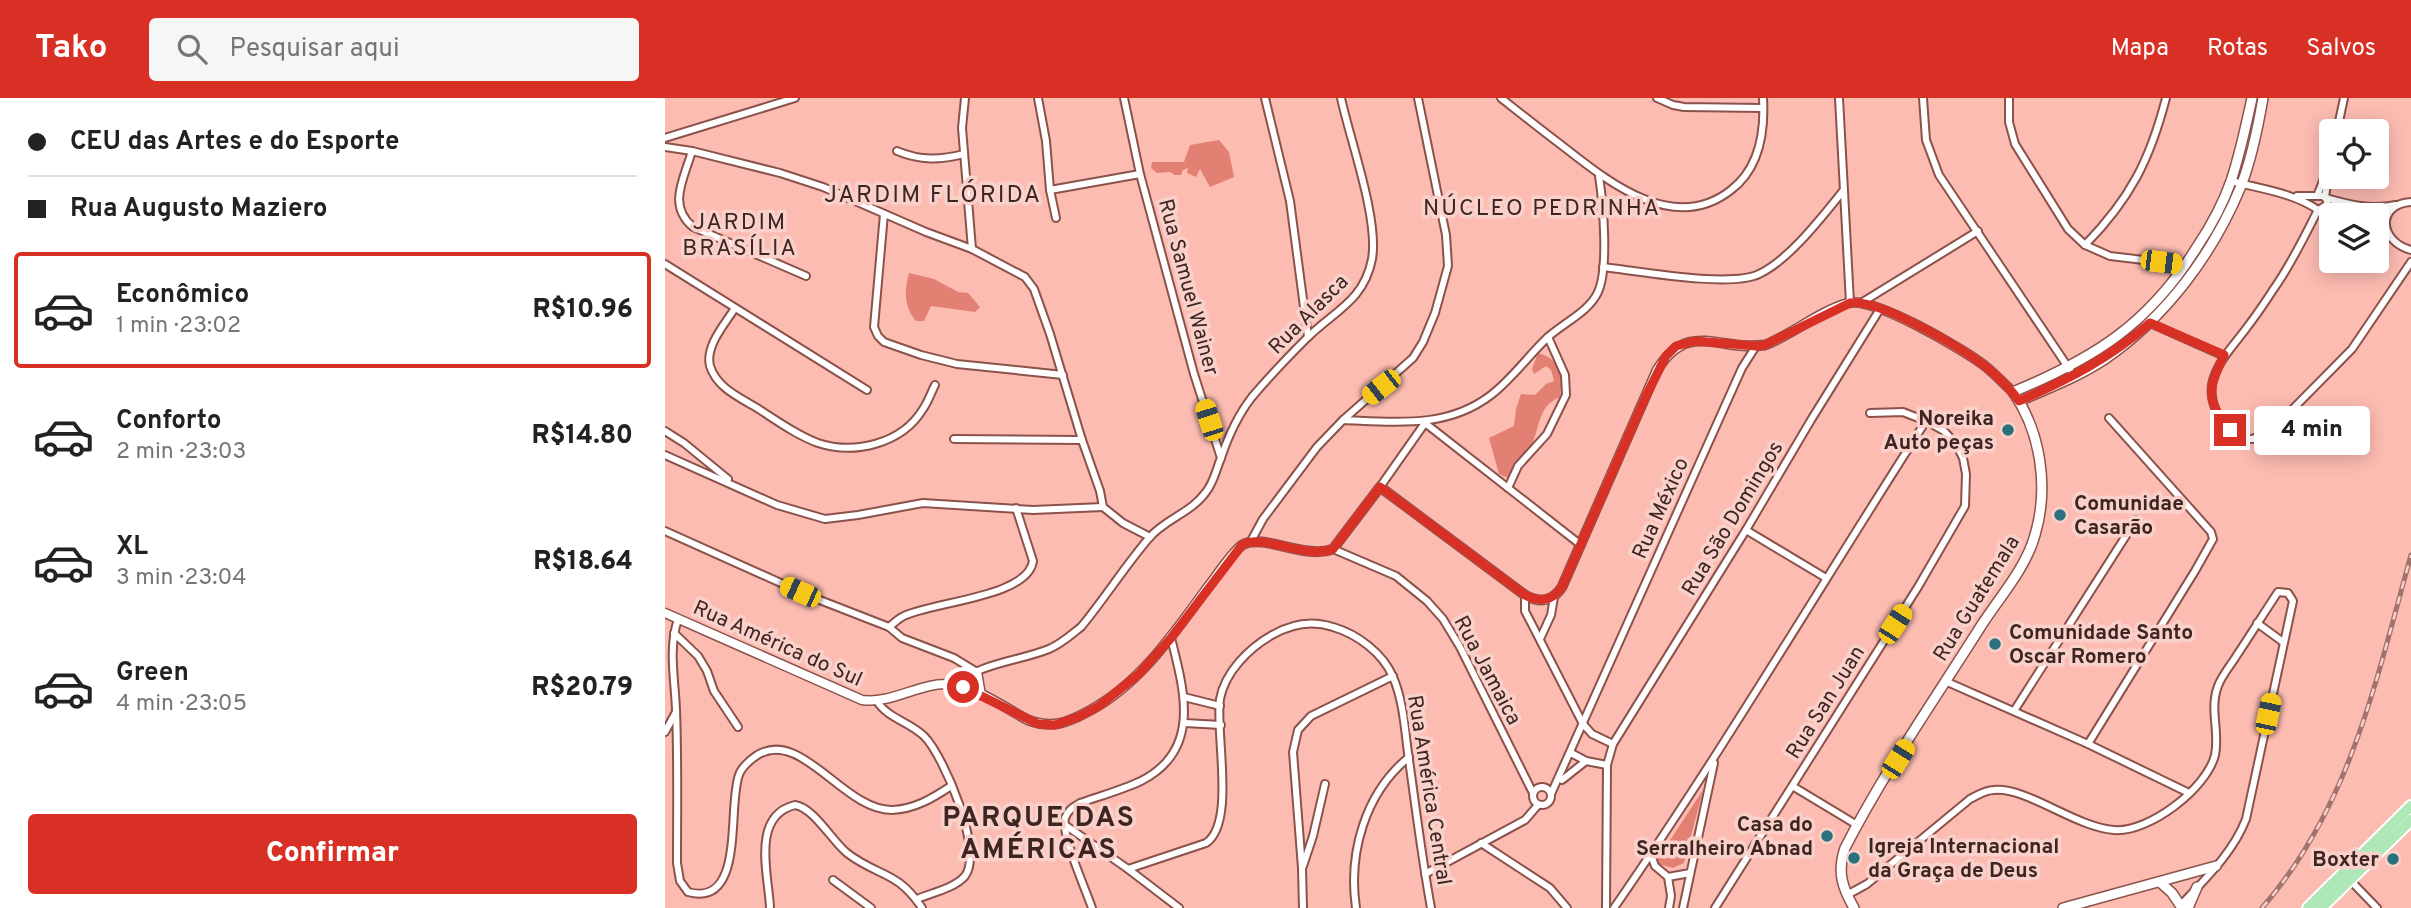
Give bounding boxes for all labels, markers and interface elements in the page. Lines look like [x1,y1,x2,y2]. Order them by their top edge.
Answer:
search box [149,18,639,81]
text: Tako [35,28,107,70]
icon: search [173,30,211,68]
text: Pesquisar aqui [229,33,400,66]
text: Mapa [2111,34,2169,64]
text: Rotas [2207,34,2268,64]
text: Salvos [2306,34,2376,64]
map controls [2319,119,2389,273]
button: locate [2319,119,2389,189]
text: CEU das Artes e do Esporte [70,126,400,159]
district label: JARDIM FLÓRIDA [824,179,1042,211]
text: Rua Augusto Maziero [70,193,327,226]
district label: NÚCLEO PEDRINHA [1423,193,1661,224]
street label: Rua Samuel Wainer [1151,196,1224,379]
button: layers [2319,203,2389,273]
district label: JARDIM BRASÍLIA [682,209,798,264]
car [2139,249,2184,275]
street label: Rua Alasca [1263,269,1355,361]
icon: car [32,279,95,342]
text: Econômico [116,279,249,312]
text: R$10.96 [532,294,633,327]
text: 1 min · 23:02 [116,312,241,341]
car [1358,366,1405,408]
car [1193,397,1226,443]
icon: car [32,405,95,468]
text: Conforto [116,405,222,438]
place label: Noreika Auto peças [1884,406,1994,457]
callout: 4 min [2255,406,2370,454]
route end [2214,414,2246,446]
text: 4 min [2281,416,2343,445]
text: R$14.80 [532,420,633,453]
marker: Noreika Auto peças [2000,422,2016,438]
street label: Rua São Domingos [1676,436,1790,601]
text: 2 min · 23:03 [116,438,246,467]
street label: Rua México [1627,454,1696,564]
place label: Comunidae Casarão [2074,491,2184,542]
marker: Comunidae Casarão [2052,507,2068,523]
icon: car [32,531,95,594]
text: XL [116,531,148,564]
street label: Rua Guatemala [1928,531,2027,667]
text: R$18.64 [533,546,633,579]
text: 3 min · 23:04 [116,564,246,593]
car [777,574,824,610]
street label: Rua América do Sul [689,595,866,694]
car [1875,601,1916,647]
street label: Rua Jamaica [1447,611,1527,730]
place label: Comunidade Santo Oscar Romero [2009,620,2193,671]
marker: Comunidade Santo Oscar Romero [1987,636,2003,652]
street label: Rua San Juan [1781,641,1872,765]
icon: car [32,657,95,720]
text: Green [116,657,189,690]
route start [947,671,979,703]
text: R$20.79 [531,672,633,705]
text: 4 min · 23:05 [116,690,247,719]
car [2254,691,2283,737]
street label: Rua América Central [1400,693,1457,887]
car [1878,736,1919,782]
district label: PARQUE DAS AMÉRICAS [942,801,1136,869]
place label: Casa do Serralheiro Abnad [1636,812,1813,863]
button: Confirmar [28,814,637,894]
marker: Casa do Serralheiro Abnad [1819,828,1835,844]
place label: Igreja Internacional da Graça de Deus [1868,834,2059,885]
place label: Boxter [2312,847,2379,874]
marker: Igreja Internacional da Graça de Deus [1846,850,1862,866]
marker: Boxter [2385,851,2401,867]

